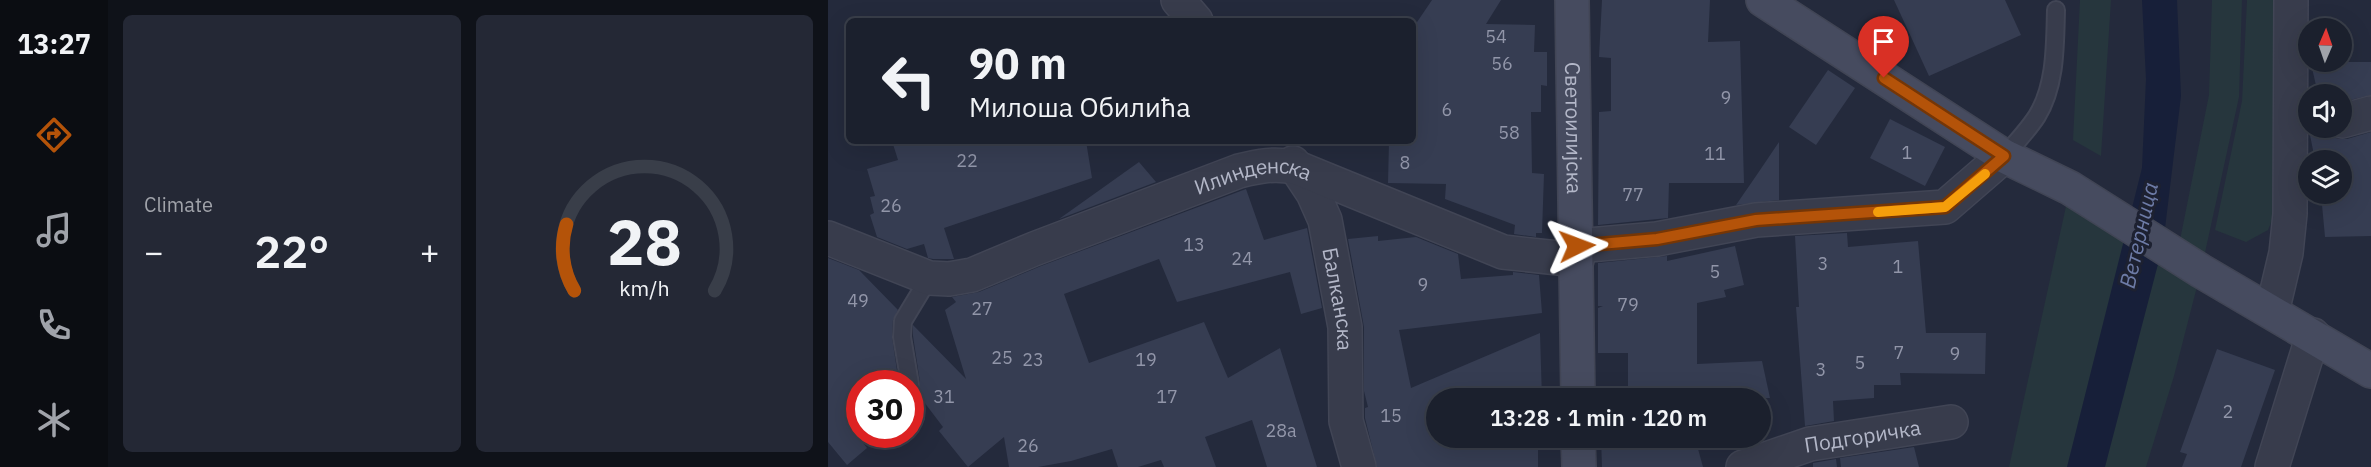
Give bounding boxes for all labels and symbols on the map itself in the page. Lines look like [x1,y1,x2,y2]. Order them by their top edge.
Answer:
pin [1858,16,1909,78]
north arrow [2298,18,2352,72]
house number: 54 [1485,25,1507,48]
house number: 56 [1491,52,1513,75]
street label: Светоилијска [1559,62,1589,194]
house number: 9 [1721,86,1731,109]
house number: 6 [1442,98,1452,121]
house number: 58 [1498,121,1520,144]
house number: 1 [1902,141,1912,164]
house number: 11 [1704,142,1726,165]
house number: 22 [956,149,978,172]
street label: Илинденска [1190,151,1316,201]
house number: 8 [1400,151,1410,174]
water label: Ветерница [2112,179,2164,291]
house number: 77 [1622,183,1644,206]
house number: 26 [880,194,902,217]
position arrow [1545,214,1609,278]
house number: 13 [1183,233,1205,256]
street label: Балканска [1316,245,1359,351]
house number: 24 [1231,247,1253,270]
house number: 3 [1818,252,1828,275]
house number: 1 [1893,255,1903,278]
house number: 5 [1710,260,1720,283]
house number: 9 [1418,273,1428,296]
house number: 49 [847,289,869,312]
house number: 79 [1617,293,1639,316]
house number: 27 [971,297,993,320]
house number: 7 [1894,341,1904,364]
house number: 9 [1950,342,1960,365]
house number: 25 [991,346,1013,369]
house number: 23 [1022,348,1044,371]
house number: 19 [1135,348,1157,371]
house number: 5 [1855,351,1865,374]
house number: 3 [1816,358,1826,381]
speed limit sign: 30 [846,370,924,448]
house number: 31 [933,385,955,408]
house number: 17 [1156,385,1178,408]
house number: 2 [2223,400,2233,423]
house number: 15 [1380,404,1402,427]
street label: Подгоричка [1802,413,1923,459]
house number: 28a [1265,419,1297,442]
house number: 26 [1017,434,1039,457]

